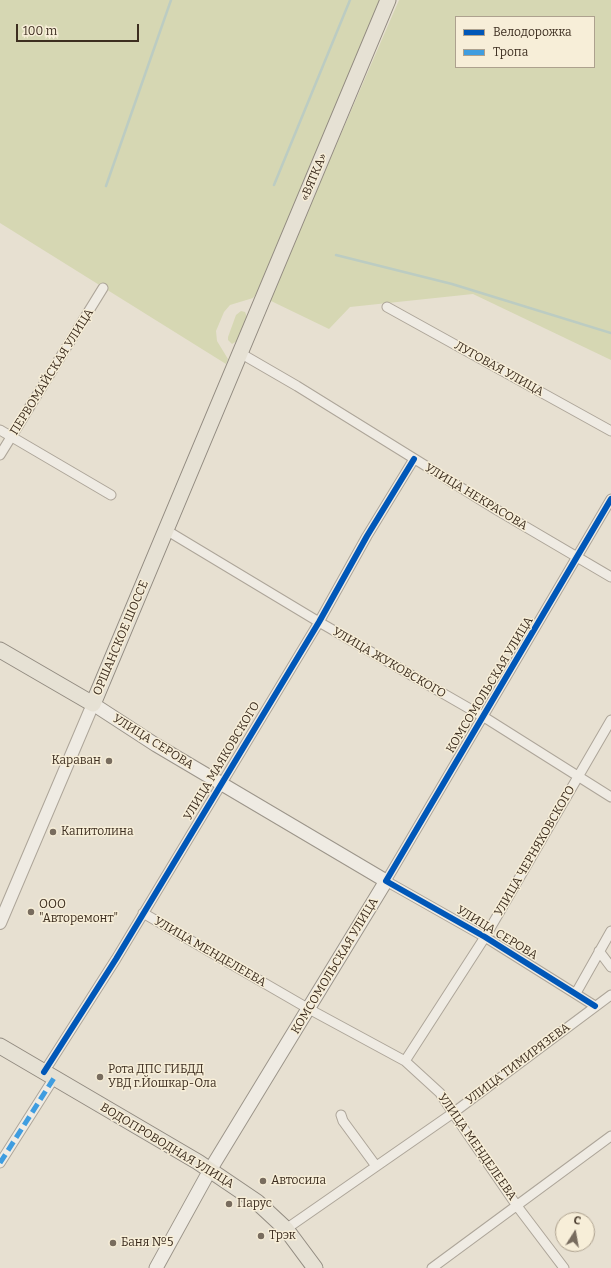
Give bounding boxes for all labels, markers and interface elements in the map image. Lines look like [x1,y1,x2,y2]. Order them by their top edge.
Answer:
scale bar [18,16,141,42]
legend [455,16,595,68]
text: 100 m [23,24,57,38]
text: Велодорожка [493,25,572,39]
text: Тропа [493,45,528,59]
street label: «ВЯТКА» [298,151,330,203]
street label: ПЕРВОМАЙСКАЯ УЛИЦА [7,306,97,438]
street label: ЛУГОВАЯ УЛИЦА [452,339,546,399]
street label: УЛИЦА НЕКРАСОВА [422,461,530,533]
street label: ОРШАНСКОЕ ШОССЕ [90,578,152,698]
street label: КОМСОМОЛЬСКАЯ УЛИЦА [444,614,536,756]
street label: УЛИЦА ЖУКОВСКОГО [330,625,448,701]
street label: УЛИЦА МАЯКОВСКОГО [181,699,263,823]
street label: УЛИЦА СЕРОВА [110,711,196,773]
place label: Караван [51,754,101,768]
marker: Караван [104,756,114,766]
street label: УЛИЦА ЧЕРНЯХОВСКОГО [492,783,578,919]
place label: Капитолина [61,825,133,839]
marker: Капитолина [48,827,58,837]
street label: КОМСОМОЛЬСКАЯ УЛИЦА [289,895,381,1037]
place label: ООО "Авторемонт" [39,898,118,926]
street label: УЛИЦА СЕРОВА [454,903,540,963]
marker: ООО "Авторемонт" [26,907,36,917]
street label: УЛИЦА МЕНДЕЛЕЕВА [151,914,269,990]
street label: УЛИЦА ТИМИРЯЗЕВА [463,1020,573,1108]
place label: Рота ДПС ГИБДД УВД г.Йошкар-Ола [108,1063,217,1091]
marker: Рота ДПС ГИБДД УВД г.Йошкар-Ола [95,1072,105,1082]
street label: УЛИЦА МЕНДЕЛЕЕВА [435,1091,519,1203]
street label: ВОДОПРОВОДНАЯ УЛИЦА [97,1100,237,1192]
place label: Автосила [271,1174,326,1188]
marker: Автосила [258,1176,268,1186]
place label: Парус [237,1197,272,1211]
marker: Парус [224,1199,234,1209]
north arrow [555,1212,595,1252]
text: С [573,1214,582,1228]
place label: Трэк [269,1229,296,1243]
marker: Трэк [256,1231,266,1241]
place label: Баня №5 [121,1236,173,1250]
marker: Баня №5 [108,1238,118,1248]

